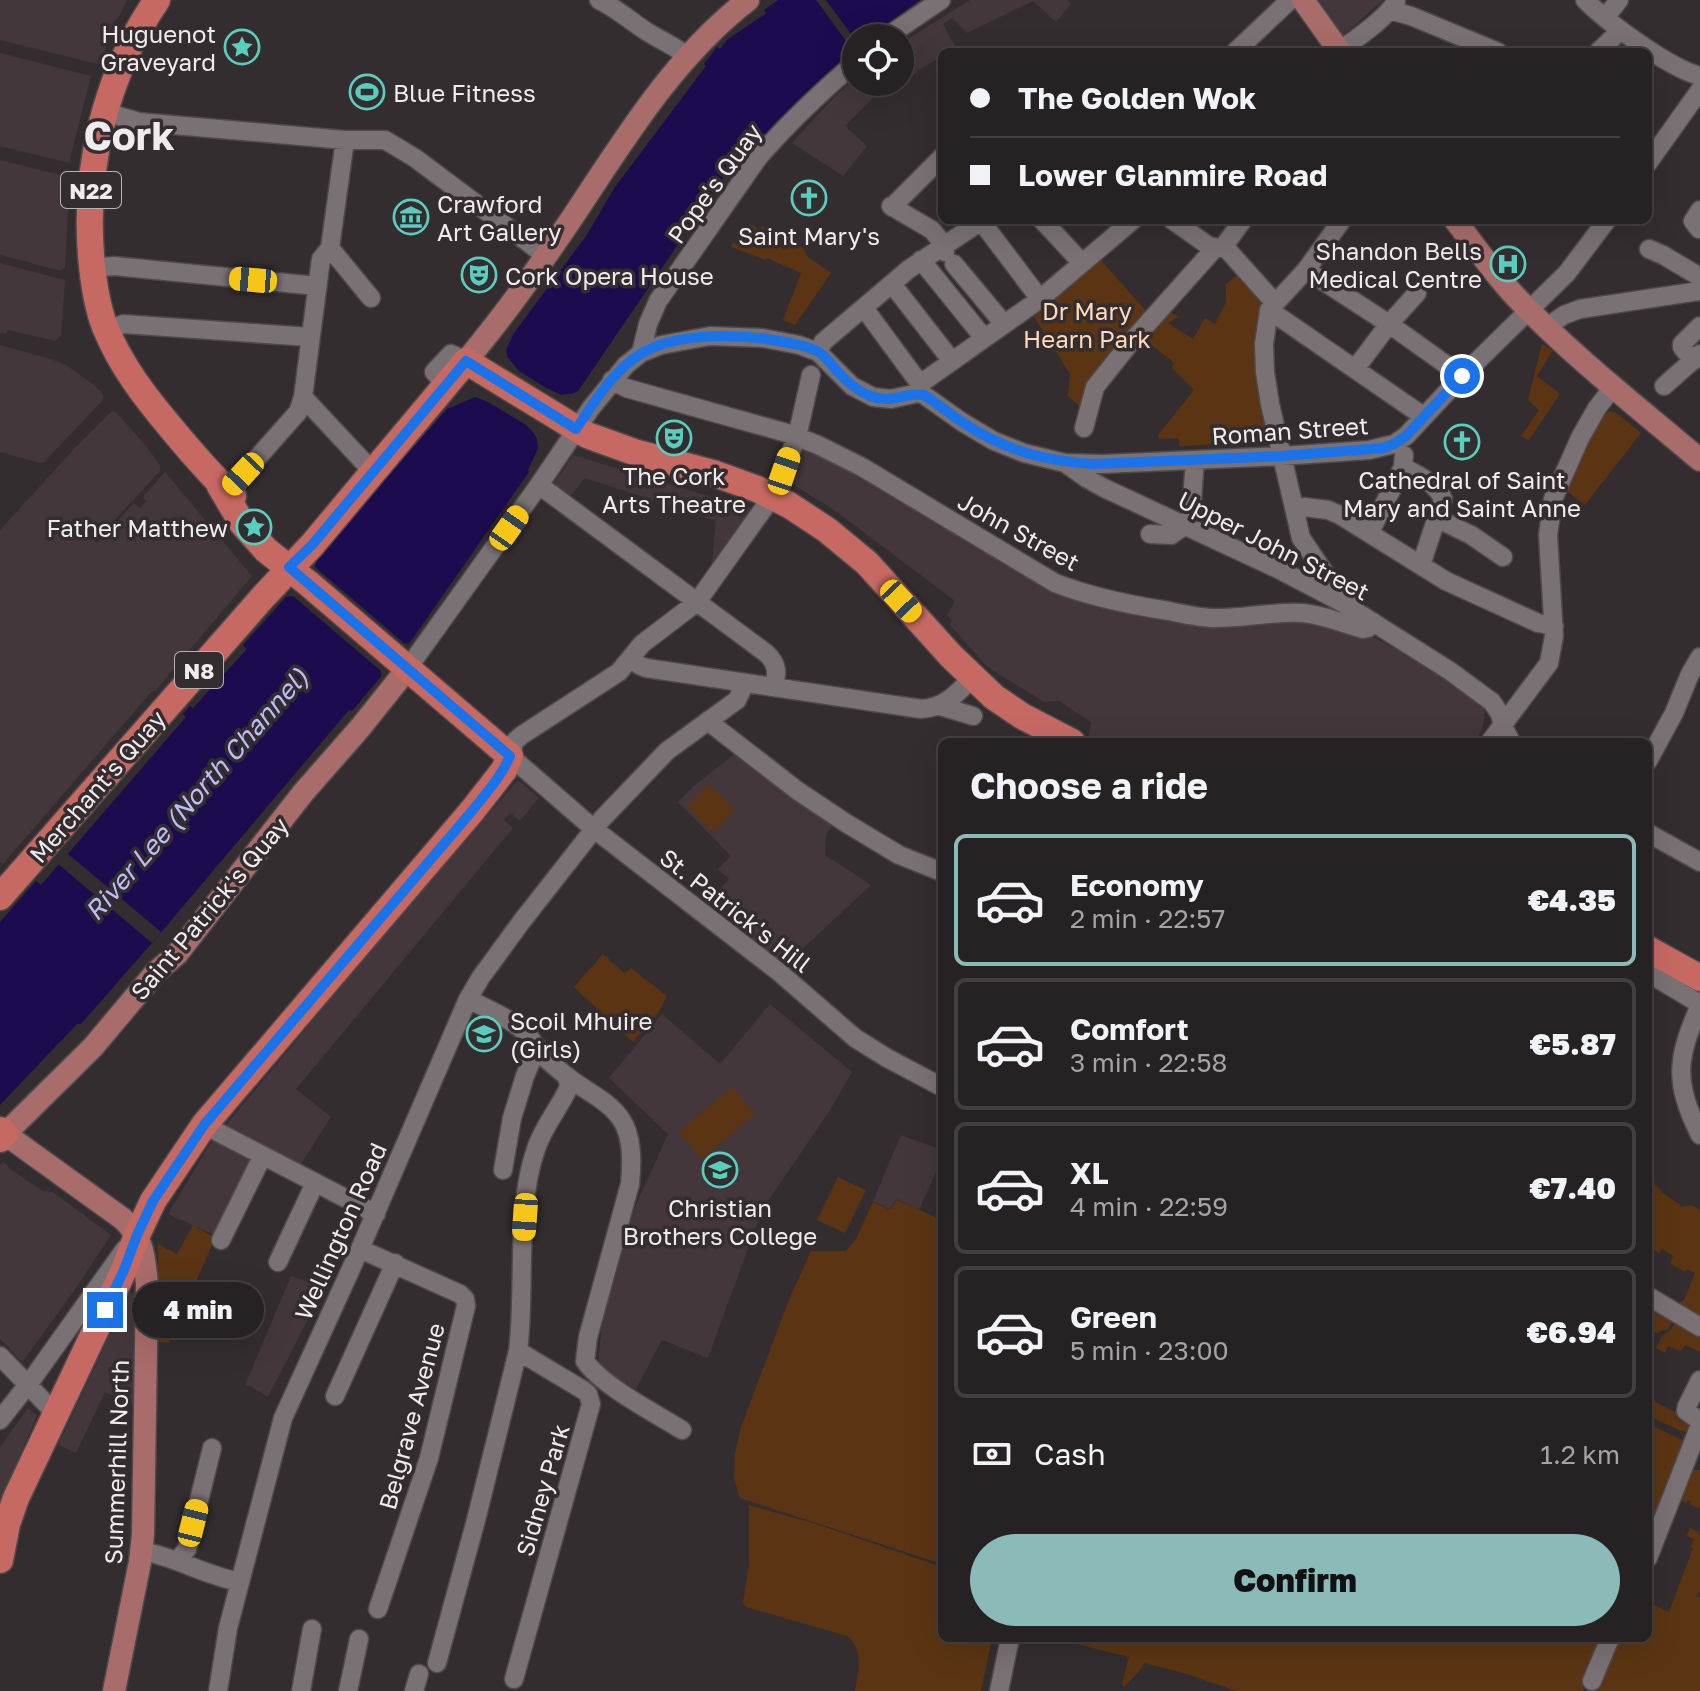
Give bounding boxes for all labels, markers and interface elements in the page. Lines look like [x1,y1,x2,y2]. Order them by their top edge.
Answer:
place label: Huguenot Graveyard [100,19,216,76]
map controls [842,24,914,96]
button: locate [842,24,914,96]
place icon: Huguenot Graveyard [223,28,261,66]
sports icon: Blue Fitness [348,73,386,111]
place label: Blue Fitness [393,78,536,107]
text: The Golden Wok [1018,80,1257,116]
district label: Cork [83,111,175,159]
street label: Pope's Quay [661,117,767,249]
text: Lower Glanmire Road [1018,157,1327,193]
road number: N22 [61,172,121,208]
church icon: Saint Mary's [790,179,828,217]
place label: Crawford Art Gallery [437,189,562,246]
museum icon: Crawford Art Gallery [392,198,430,236]
place label: Saint Mary's [738,221,880,250]
place label: Shandon Bells Medical Centre [1309,236,1482,293]
hospital icon: Shandon Bells Medical Centre [1489,245,1527,283]
theatre icon: Cork Opera House [460,256,498,294]
place label: Cork Opera House [505,261,714,290]
car [228,266,278,294]
park label: Dr Mary Hearn Park [1023,296,1151,353]
route start [1444,358,1480,394]
street label: Roman Street [1211,410,1369,450]
theatre icon: The Cork Arts Theatre [655,419,693,457]
church icon: Cathedral of Saint Mary and Saint Anne [1443,423,1481,461]
car [765,444,803,498]
car [218,448,268,500]
place label: The Cork Arts Theatre [602,461,746,518]
place label: Cathedral of Saint Mary and Saint Anne [1343,465,1581,522]
street label: Upper John Street [1174,484,1374,606]
street label: John Street [953,486,1085,576]
car [485,501,533,555]
place icon: Father Matthew [235,508,273,546]
place label: Father Matthew [46,513,228,542]
car [876,575,926,627]
road number: N8 [175,652,223,688]
water label: River Lee (North Channel) [78,661,314,926]
street label: Merchant's Quay [23,704,171,868]
text: Choose a ride [970,764,1208,807]
street label: Saint Patrick's Quay [124,811,294,1005]
street label: St. Patrick's Hill [655,842,817,978]
icon: car [974,864,1046,936]
text: Economy [1070,867,1204,903]
text: €4.35 [1528,882,1616,918]
text: 2 min · 22:57 [1070,903,1225,934]
place label: Scoil Mhuire (Girls) [510,1006,652,1063]
icon: car [974,1008,1046,1080]
text: Comfort [1070,1011,1189,1047]
school or university icon: Scoil Mhuire (Girls) [465,1015,503,1053]
text: €5.87 [1530,1026,1616,1062]
text: 3 min · 22:58 [1070,1047,1227,1078]
street label: Wellington Road [288,1138,392,1324]
school or university icon: Christian Brothers College [701,1151,739,1189]
icon: car [974,1152,1046,1224]
text: XL [1070,1155,1109,1191]
text: €7.40 [1529,1170,1616,1206]
text: 4 min · 22:59 [1070,1191,1228,1222]
car [511,1192,539,1242]
place label: Christian Brothers College [623,1193,817,1250]
callout: 4 min [133,1282,265,1338]
route end [87,1292,123,1328]
text: 4 min [164,1294,232,1325]
icon: car [974,1296,1046,1368]
text: Green [1070,1299,1157,1335]
text: €6.94 [1526,1314,1616,1350]
street label: Belgrave Avenue [372,1320,450,1512]
text: 5 min · 23:00 [1070,1335,1229,1366]
street label: Summerhill North [98,1359,134,1565]
street label: Sidney Park [509,1421,575,1559]
icon: cash [970,1432,1014,1476]
text: Cash [1034,1436,1106,1472]
text: 1.2 km [1540,1439,1620,1470]
car [176,1497,210,1549]
button: Confirm [970,1534,1620,1626]

